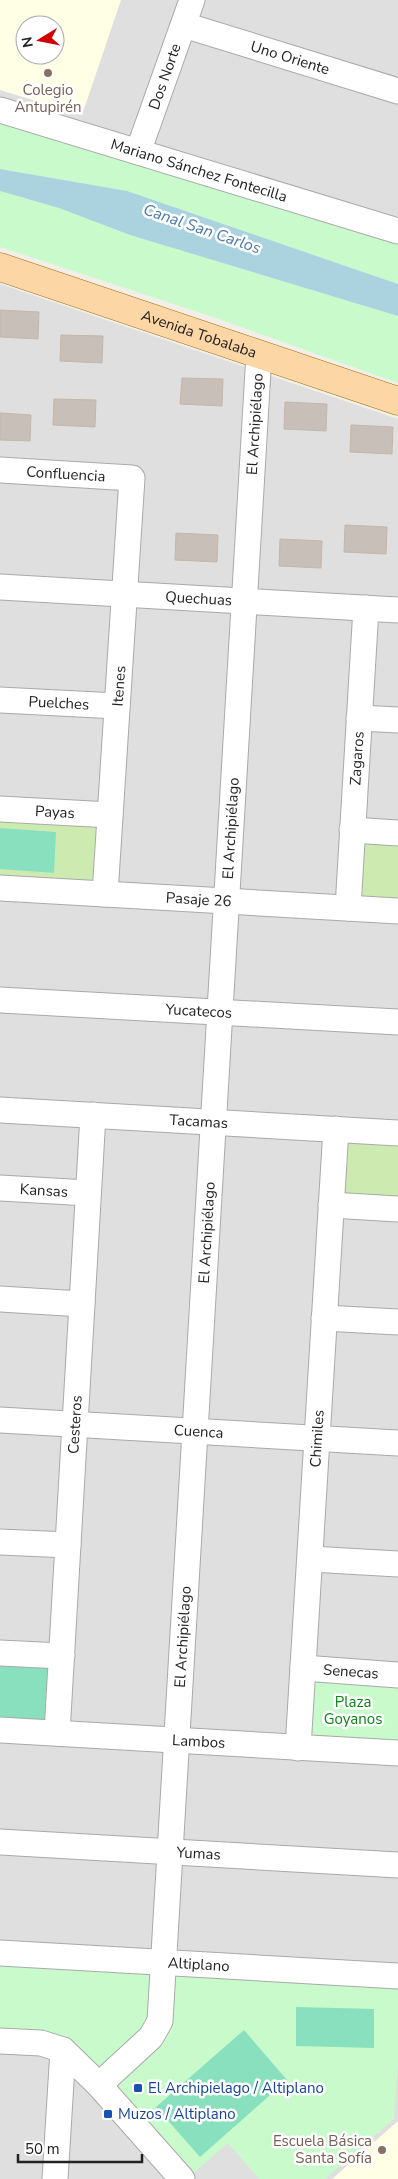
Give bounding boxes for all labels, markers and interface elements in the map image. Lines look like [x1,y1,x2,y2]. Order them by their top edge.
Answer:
north arrow [15,15,65,65]
text: N [17,35,38,49]
street label: Uno Oriente [248,36,332,79]
street label: Dos Norte [144,41,186,112]
marker: Colegio Antupirén [42,67,54,79]
place label: Colegio Antupirén [14,80,82,117]
street label: Mariano Sánchez Fontecilla [108,134,290,207]
water label: Canal San Carlos [140,199,264,260]
street label: Avenida Tobalaba [139,305,259,363]
street label: El Archipiélago [242,372,268,475]
street label: Confluencia [26,462,106,486]
street label: Quechuas [165,587,233,610]
street label: Itenes [108,665,130,707]
street label: Puelches [28,691,90,715]
street label: Zagaros [345,731,369,786]
street label: El Archipiélago [218,777,244,880]
street label: Payas [35,801,75,823]
street label: Pasaje 26 [165,888,232,911]
street label: Yucatecos [164,999,233,1023]
street label: Tacamas [169,1110,229,1133]
street label: Kansas [19,1179,69,1202]
street label: El Archipiélago [194,1181,220,1284]
street label: Cesteros [63,1395,87,1454]
street label: Chimiles [305,1409,329,1468]
street label: Cuenca [173,1420,224,1443]
street label: El Archipiélago [170,1585,196,1688]
street label: Senecas [322,1660,379,1684]
park label: Plaza Goyanos [324,1692,382,1729]
street label: Lambos [172,1730,226,1753]
street label: Yumas [175,1842,221,1865]
street label: Altiplano [167,1953,230,1976]
place label: El Archipielago / Altiplano [148,2078,324,2098]
marker: El Archipielago / Altiplano [132,2082,144,2094]
place label: Muzos / Altiplano [118,2104,236,2124]
marker: Muzos / Altiplano [102,2108,114,2120]
place label: Escuela Básica Santa Sofía [273,2131,372,2168]
scale bar [18,2132,141,2164]
text: 50 m [25,2139,60,2159]
marker: Escuela Básica Santa Sofía [376,2144,388,2156]

